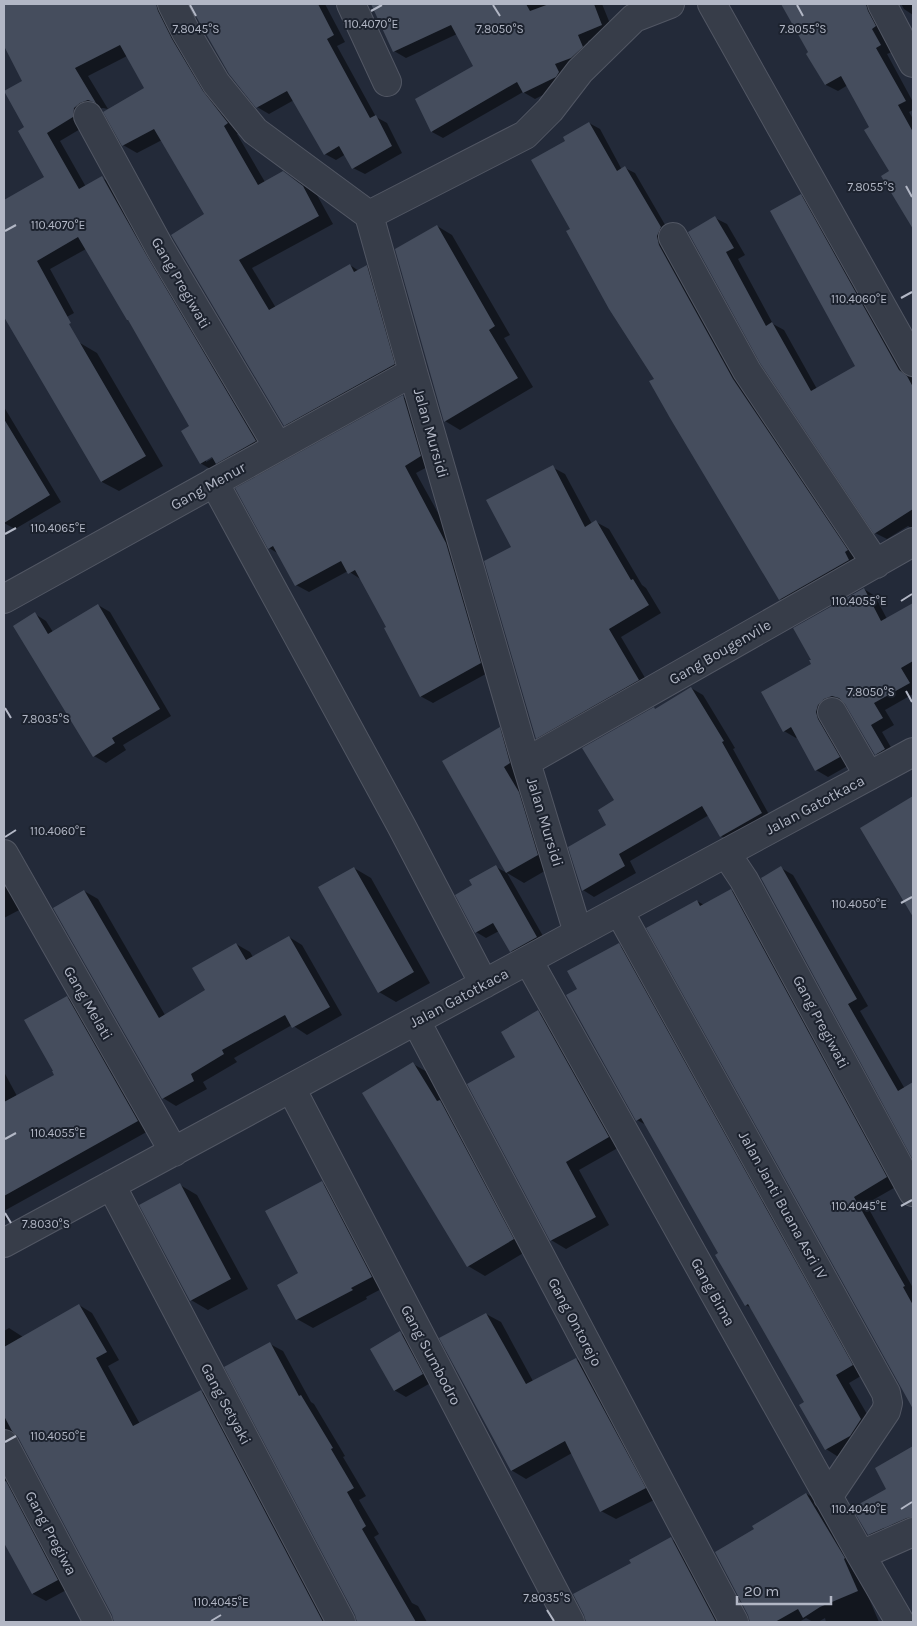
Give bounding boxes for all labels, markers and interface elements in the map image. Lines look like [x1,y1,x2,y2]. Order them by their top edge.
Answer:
text: 110.4070°E [344,17,398,31]
text: 7.8045°S [172,22,220,36]
text: 7.8050°S [476,22,524,36]
text: 7.8055°S [779,22,827,36]
text: 7.8055°S [847,180,895,194]
text: 110.4070°E [31,218,85,232]
street label: Gang Pregiwati [148,234,214,332]
text: 110.4060°E [831,292,887,306]
street label: Jalan Mursidi [410,386,452,480]
street label: Gang Menur [167,458,249,514]
text: 110.4065°E [30,521,86,535]
text: 110.4055°E [831,594,887,608]
street label: Gang Bougenvile [666,616,774,688]
text: 7.8050°S [847,685,895,699]
text: 7.8035°S [22,712,70,726]
street label: Jalan Gatotkaca [762,771,868,839]
street label: Jalan Mursidi [523,775,567,869]
text: 110.4060°E [30,824,86,838]
text: 110.4050°E [831,897,887,911]
street label: Gang Melati [60,963,116,1043]
street label: Jalan Gatotkaca [406,964,512,1032]
street label: Gang Pregiwati [789,972,853,1072]
text: 110.4055°E [30,1126,86,1140]
street label: Jalan Janti Buana Asri IV [735,1128,832,1283]
text: 110.4045°E [831,1199,887,1213]
text: 7.8030°S [22,1217,70,1231]
street label: Gang Bima [687,1255,739,1329]
street label: Gang Ontorejo [544,1275,606,1369]
street label: Gang Sumbodro [397,1302,465,1408]
street label: Gang Setyaki [197,1360,255,1448]
text: 110.4050°E [30,1429,86,1443]
street label: Gang Pregiwa [21,1488,81,1578]
text: 110.4040°E [831,1502,887,1516]
scale bar [737,1574,831,1606]
text: 20 m [744,1582,779,1600]
text: 7.8035°S [523,1591,571,1605]
text: 110.4045°E [193,1595,249,1609]

